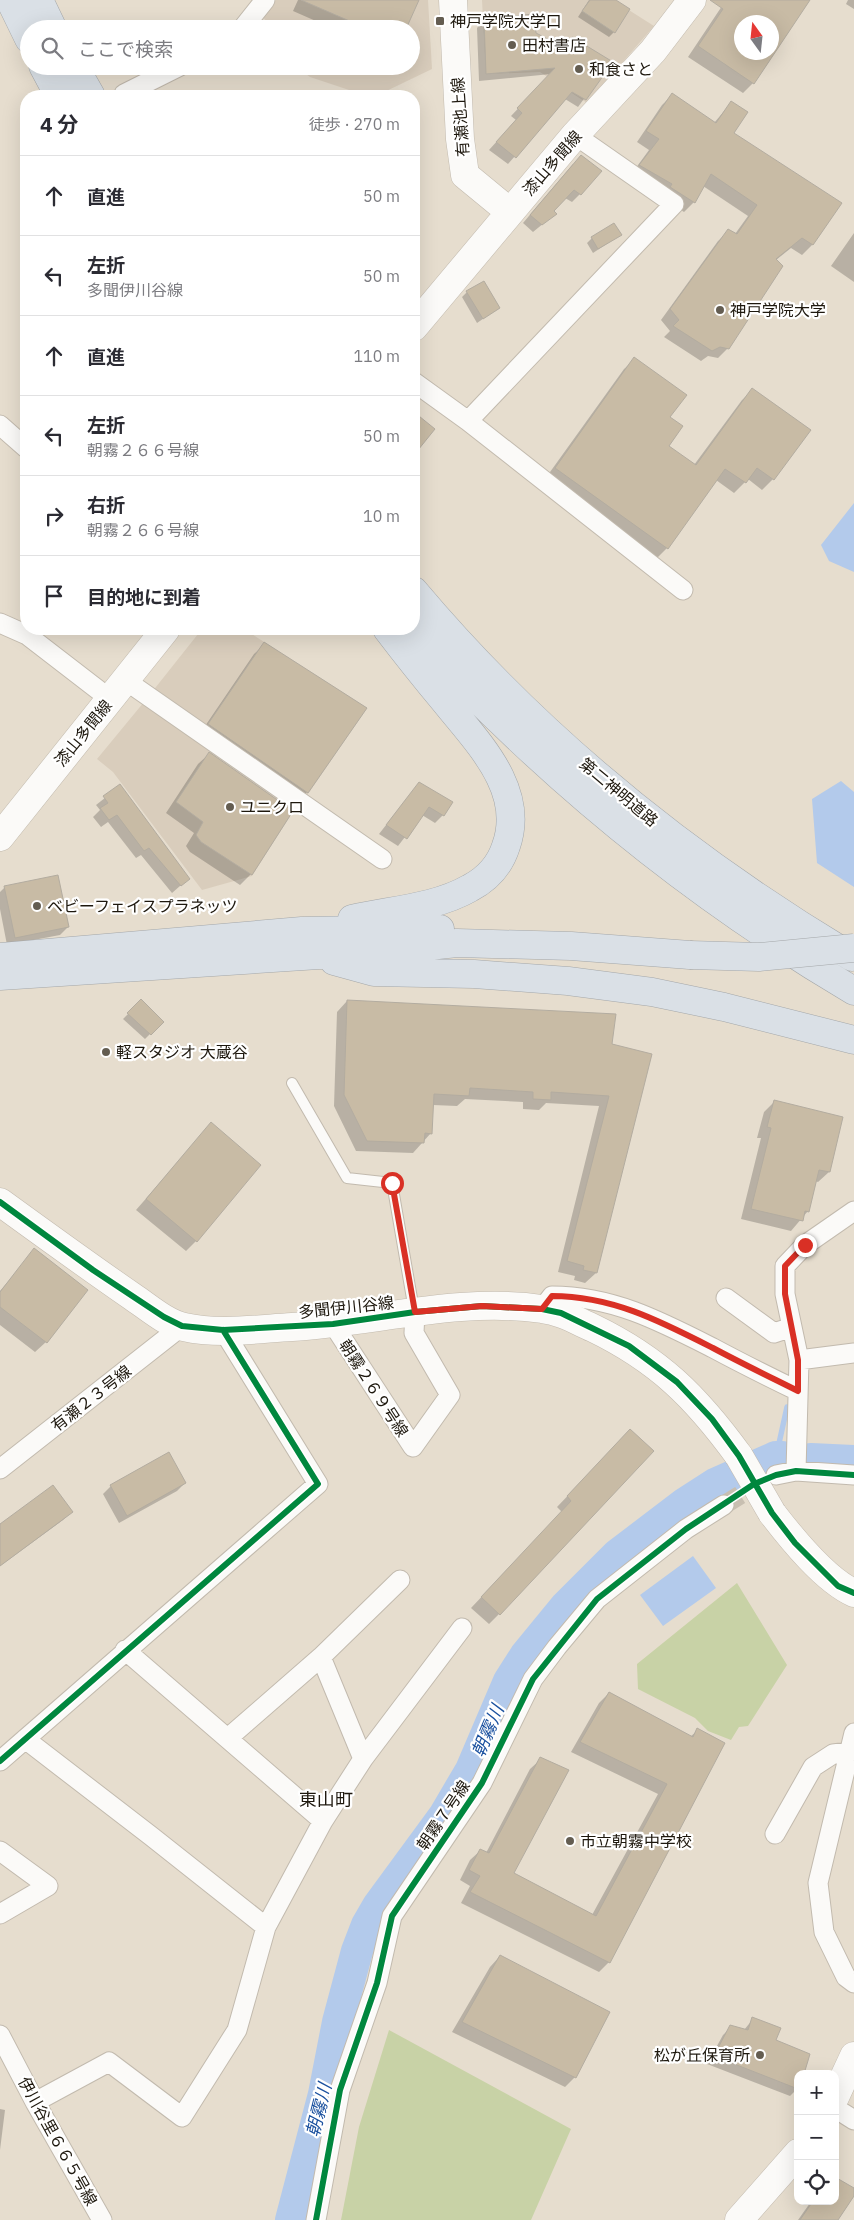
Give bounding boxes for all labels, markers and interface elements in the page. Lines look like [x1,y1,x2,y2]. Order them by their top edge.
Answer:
place label: 神戸学院大学口 [450,11,562,31]
marker: 神戸学院大学口 [434,15,446,27]
north arrow [734,15,779,60]
search box [20,20,420,75]
icon: search [38,34,66,62]
place label: 田村書店 [522,35,586,55]
text: ここで検索 [78,37,173,61]
marker: 田村書店 [506,39,518,51]
place label: 和食さと [589,59,653,79]
marker: 和食さと [573,63,585,75]
street label: 有瀬池上線 [447,76,473,158]
text: 4 分 [40,110,79,138]
text: 徒歩 · 270 m [309,114,400,134]
street label: 漆山多聞線 [518,126,586,200]
icon: ahead [40,182,68,210]
text: 直進 [87,185,125,209]
text: 50 m [363,186,400,206]
text: 左折 [87,253,125,277]
icon: left [40,262,68,290]
text: 50 m [363,266,400,286]
text: 多聞伊川谷線 [87,280,183,300]
place label: 神戸学院大学 [730,300,826,320]
marker: 神戸学院大学 [714,304,726,316]
icon: ahead [40,342,68,370]
text: 直進 [87,345,125,369]
text: 110 m [353,346,400,366]
text: 左折 [87,413,125,437]
icon: left [40,422,68,450]
text: 50 m [363,426,400,446]
text: 朝霧２６６号線 [87,440,199,460]
text: 右折 [87,493,125,517]
icon: right [40,502,68,530]
text: 10 m [363,506,400,526]
text: 朝霧２６６号線 [87,520,199,540]
icon: arrive [40,582,68,610]
text: 目的地に到着 [87,585,201,609]
street label: 漆山多聞線 [50,696,116,770]
street label: 第二神明道路 [576,753,662,831]
place label: ユニクロ [240,797,304,817]
marker: ユニクロ [224,801,236,813]
place label: ベビーフェイスプラネッツ [47,896,238,916]
marker: ベビーフェイスプラネッツ [31,900,43,912]
place label: 軽スタジオ 大蔵谷 [116,1042,248,1062]
marker: 軽スタジオ 大蔵谷 [100,1046,112,1058]
route start [381,1172,404,1195]
route end [794,1234,817,1257]
street label: 多聞伊川谷線 [297,1292,395,1322]
street label: 朝霧２６９号線 [335,1336,413,1440]
street label: 有瀬２３号線 [47,1361,135,1435]
water label: 朝霧川 [466,1700,509,1760]
street label: 朝霧７号線 [412,1776,474,1854]
district label: 東山町 [299,1788,353,1811]
place label: 市立朝霧中学校 [580,1831,692,1851]
marker: 市立朝霧中学校 [564,1835,576,1847]
place label: 松が丘保育所 [654,2045,750,2065]
marker: 松が丘保育所 [754,2049,766,2061]
map controls [794,2070,839,2205]
button: + [794,2070,839,2115]
street label: 伊川谷里６６５号線 [14,2073,102,2209]
water label: 朝霧川 [301,2079,337,2139]
button: − [794,2115,839,2160]
button: locate [794,2160,839,2205]

